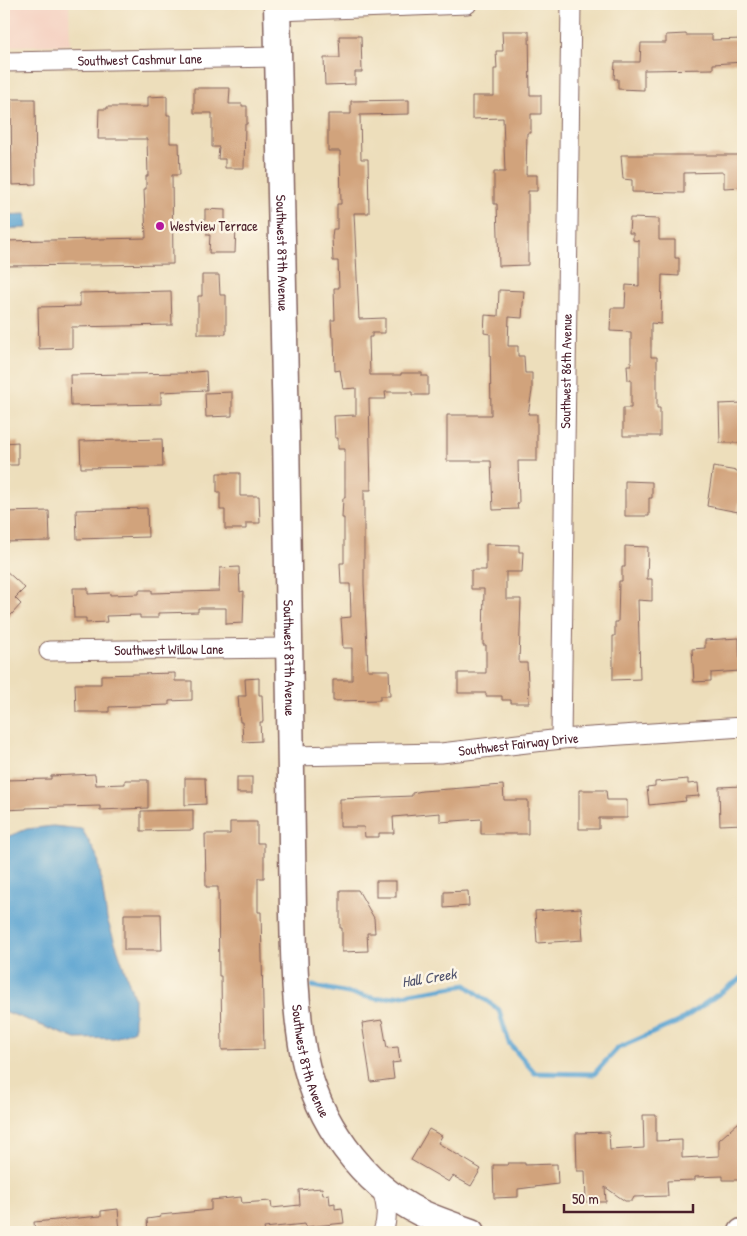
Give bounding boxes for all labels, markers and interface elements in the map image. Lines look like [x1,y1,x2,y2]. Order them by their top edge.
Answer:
street label: Southwest Cashmur Lane [77,48,203,70]
street label: Southwest 87th Avenue [272,195,293,312]
place label: Westview Terrace [170,216,258,235]
marker: Westview Terrace [154,220,166,232]
street label: Southwest 86th Avenue [555,313,576,429]
street label: Southwest 87th Avenue [279,600,300,717]
street label: Southwest Willow Lane [114,639,224,659]
street label: Southwest Fairway Drive [457,728,580,760]
water label: Hall Creek [400,963,459,992]
street label: Southwest 87th Avenue [288,1004,335,1121]
scale bar [564,1181,693,1213]
text: 50 m [572,1188,599,1209]

